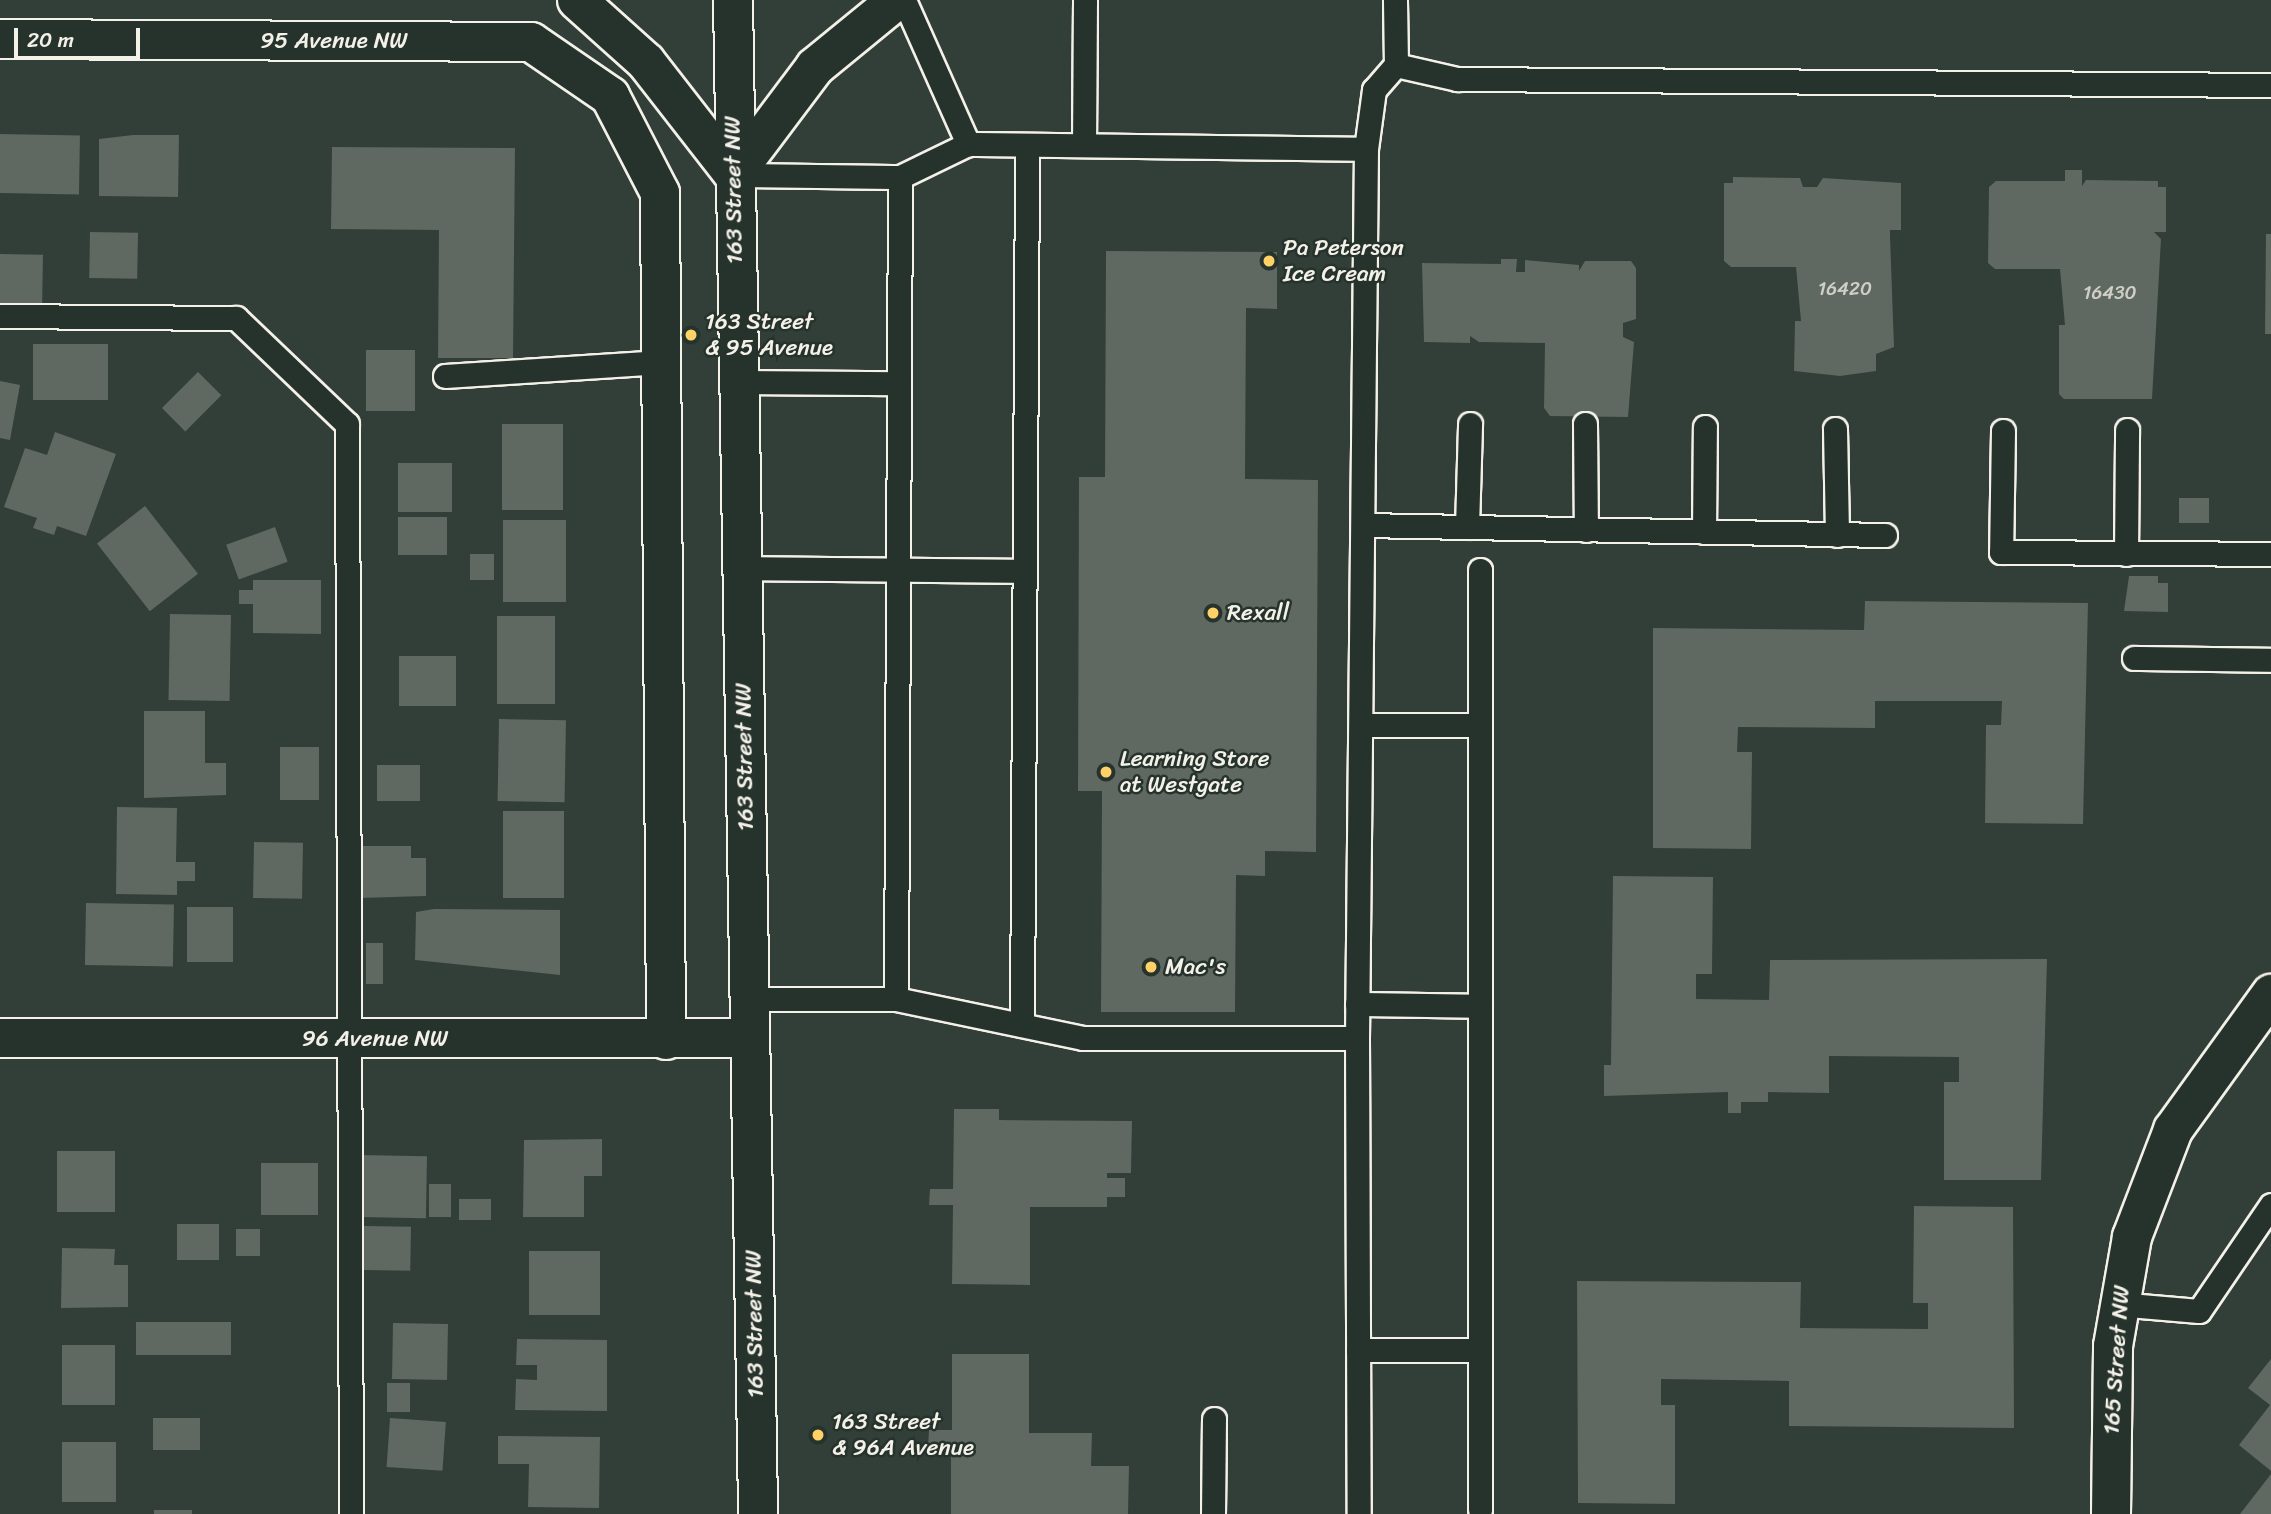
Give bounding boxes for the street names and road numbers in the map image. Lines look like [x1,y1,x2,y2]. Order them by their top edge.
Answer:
street label: 95 Avenue NW [260,27,408,55]
street label: 163 Street NW [719,116,749,264]
street label: 163 Street NW [730,683,760,831]
street label: 96 Avenue NW [302,1025,448,1053]
street label: 163 Street NW [740,1250,770,1398]
street label: 165 Street NW [2098,1284,2136,1436]

